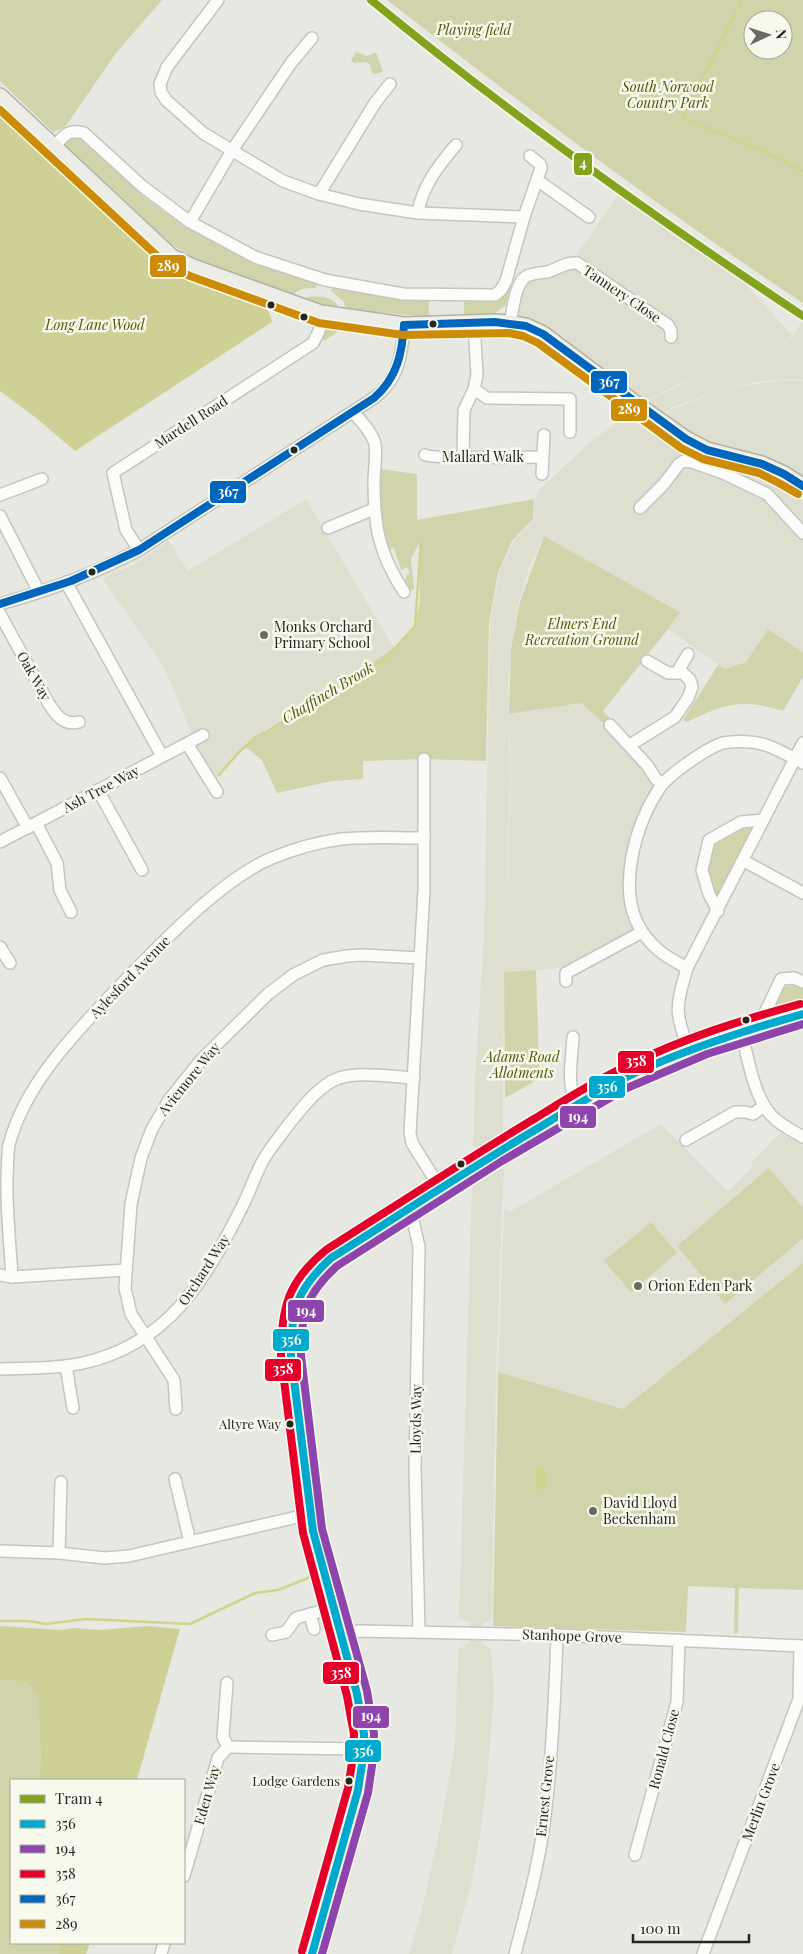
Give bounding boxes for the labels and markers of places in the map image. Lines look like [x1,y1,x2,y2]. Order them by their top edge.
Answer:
unlabelled marker [266,300,276,310]
unlabelled marker [299,312,309,322]
unlabelled marker [428,319,438,329]
unlabelled marker [289,445,299,455]
unlabelled marker [87,567,97,577]
place label: Monks Orchard Primary School [274,617,372,652]
marker: Monks Orchard Primary School [258,629,270,641]
unlabelled marker [741,1015,751,1025]
unlabelled marker [456,1159,466,1169]
place label: Orion Eden Park [648,1276,753,1295]
marker: Orion Eden Park [632,1280,644,1292]
place label: Altyre Way [218,1415,281,1432]
marker: Altyre Way [285,1419,295,1429]
place label: David Lloyd Beckenham [603,1493,677,1528]
marker: David Lloyd Beckenham [587,1505,599,1517]
place label: Lodge Gardens [252,1772,340,1789]
marker: Lodge Gardens [344,1776,354,1786]

